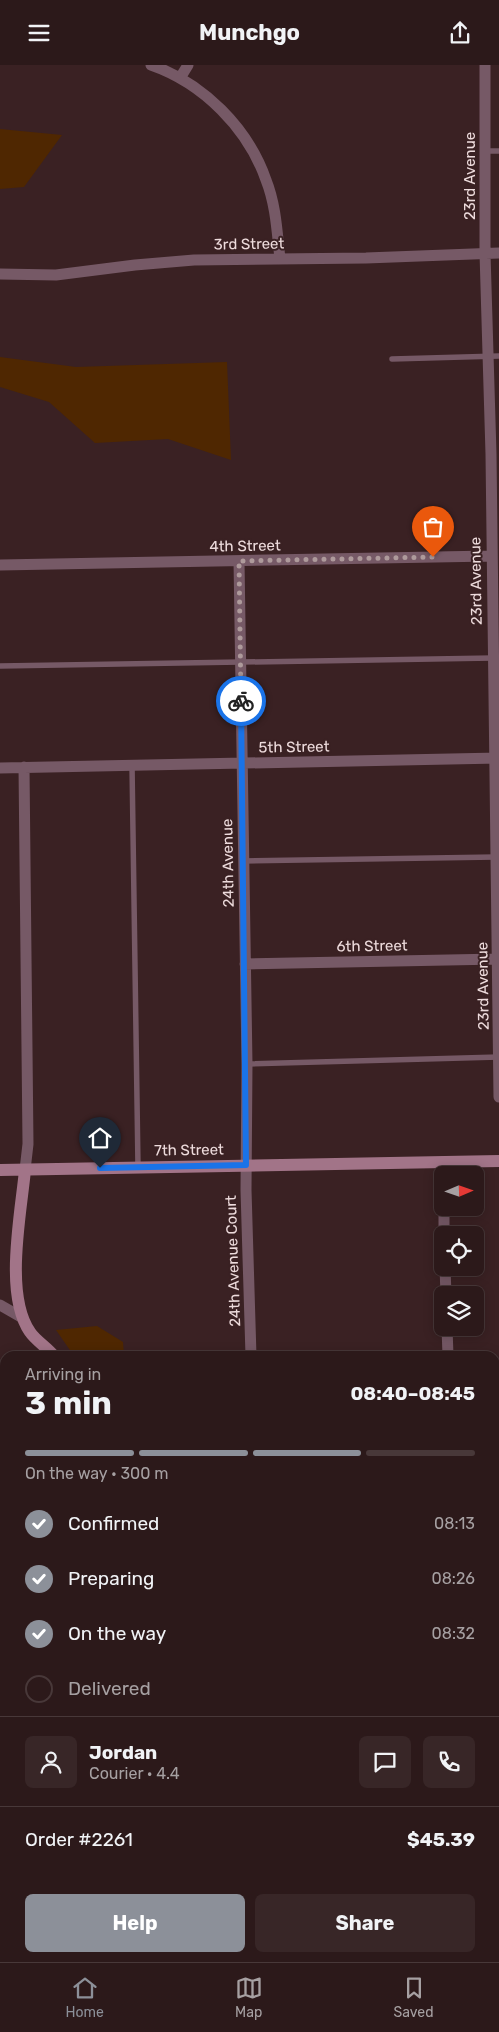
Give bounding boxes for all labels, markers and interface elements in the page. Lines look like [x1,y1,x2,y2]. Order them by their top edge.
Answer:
icon: menu [25,19,53,47]
text: Munchgo [199,19,300,46]
icon: share [446,19,474,47]
street label: 23rd Avenue [461,132,479,220]
street label: 3rd Street [214,234,285,254]
pin [412,506,454,557]
icon: bag [419,513,447,541]
street label: 4th Street [209,536,281,556]
street label: 23rd Avenue [466,537,486,625]
courier [216,676,266,726]
icon: bike [227,687,255,715]
street label: 5th Street [258,737,330,757]
street label: 24th Avenue [218,818,238,908]
street label: 6th Street [336,936,408,956]
street label: 23rd Avenue [473,942,493,1030]
pin [79,1117,121,1168]
icon: home [86,1124,114,1152]
street label: 7th Street [154,1140,224,1160]
north arrow [434,1166,484,1216]
map controls [434,1166,484,1336]
street label: 24th Avenue Court [222,1195,244,1327]
button: locate [434,1226,484,1276]
button: layers [434,1286,484,1336]
text: Arriving in [25,1365,101,1384]
text: 08:40–08:45 [350,1382,475,1405]
text: 3 min [25,1384,112,1422]
text: On the way · 300 m [25,1464,168,1483]
icon: check [25,1510,53,1538]
text: Confirmed [68,1512,159,1535]
text: 08:13 [434,1514,475,1533]
icon: check [25,1565,53,1593]
text: Preparing [68,1567,154,1590]
text: 08:26 [432,1569,475,1588]
icon: check [25,1620,53,1648]
text: On the way [68,1622,166,1645]
text: 08:32 [432,1624,475,1643]
text: Delivered [68,1677,151,1700]
button: person [25,1736,77,1788]
button: chat [359,1736,411,1788]
button: phone [423,1736,475,1788]
text: Jordan [89,1741,157,1764]
text: Courier · 4.4 [89,1764,180,1783]
text: Order #2261 [25,1828,133,1851]
text: $45.39 [407,1828,475,1851]
button: Help [25,1894,245,1952]
button: Share [255,1894,475,1952]
tab: Home [65,1974,104,2021]
tab: Map [235,1974,263,2021]
tab: Saved [394,1974,434,2021]

